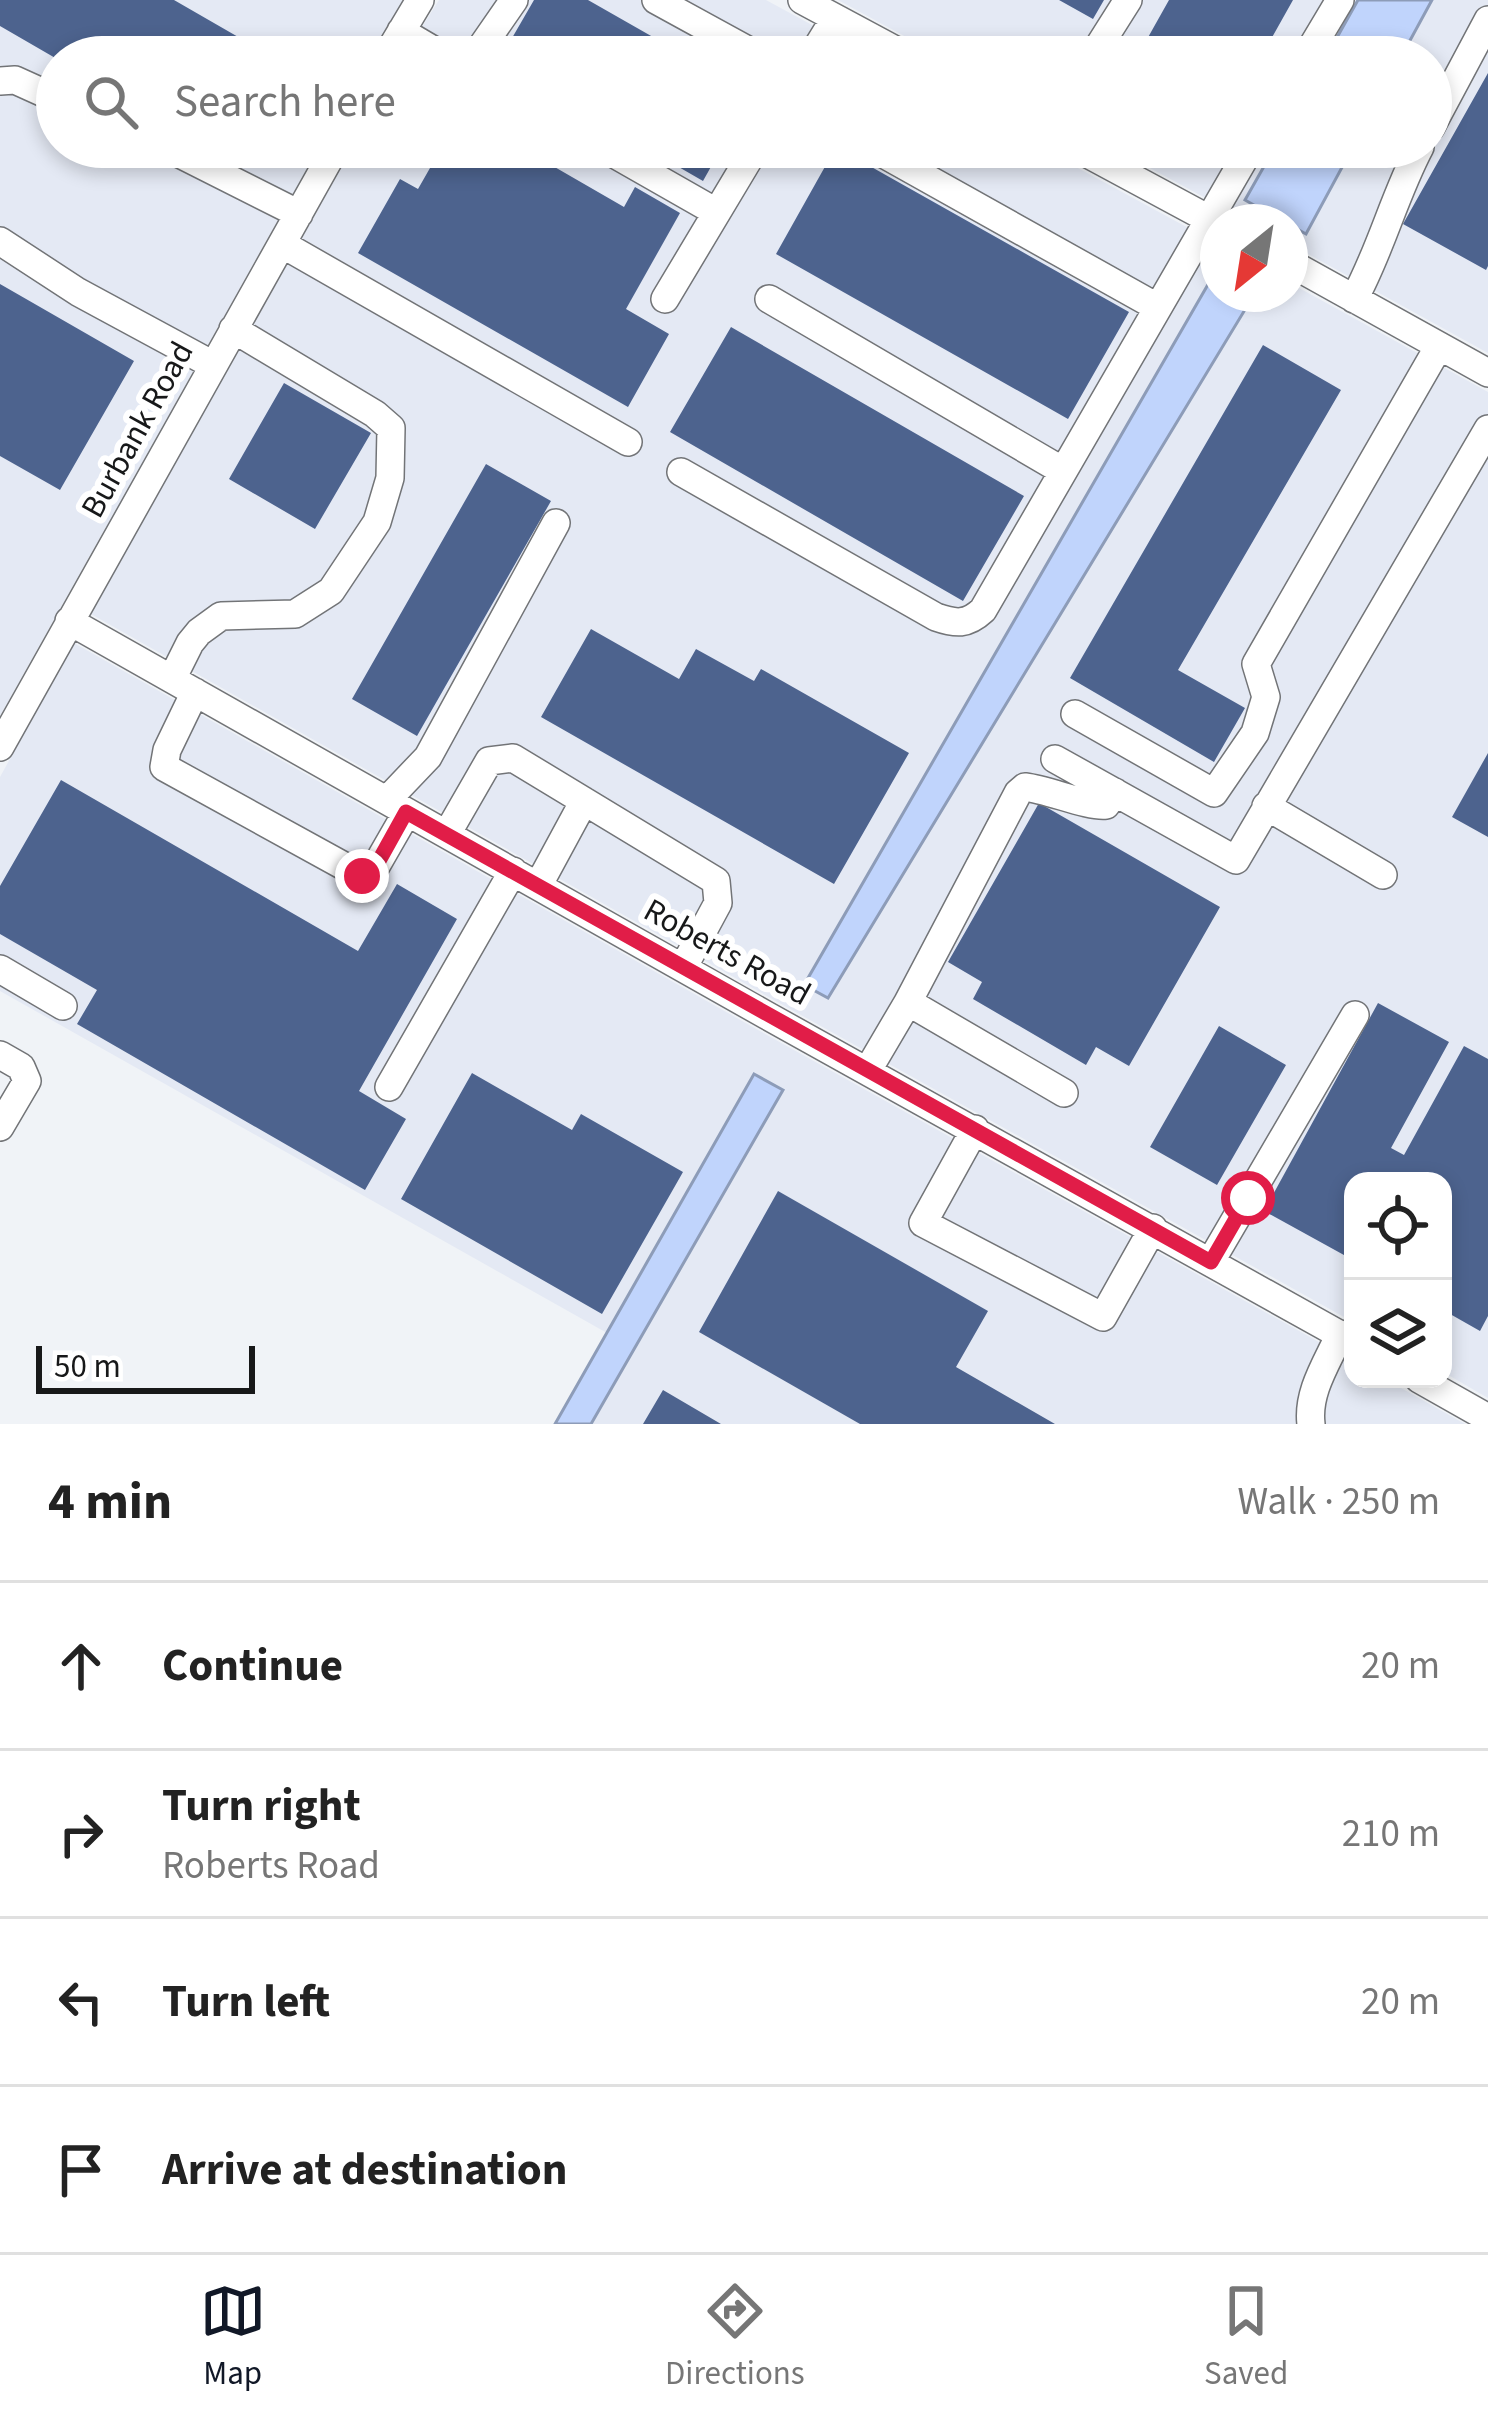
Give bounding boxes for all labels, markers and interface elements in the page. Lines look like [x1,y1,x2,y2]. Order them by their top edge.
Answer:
search box [36,36,1452,168]
icon: search [78,69,144,135]
text: Search here [174,70,396,134]
north arrow [1200,204,1308,312]
street label: Burbank Road [69,333,205,526]
route end [335,849,389,903]
street label: Roberts Road [635,887,819,1018]
route start [1221,1171,1275,1225]
map controls [1344,1172,1452,1388]
button: locate [1344,1172,1452,1280]
button: layers [1344,1280,1452,1388]
scale bar [36,1340,255,1393]
text: 50 m [54,1343,121,1390]
text: 4 min [48,1466,172,1538]
text: Walk · 250 m [1237,1474,1440,1530]
icon: ahead [48,1633,114,1699]
text: Continue [162,1634,343,1698]
text: 20 m [1361,1638,1440,1694]
text: Turn right [162,1774,361,1838]
icon: right [48,1801,114,1867]
text: 210 m [1342,1806,1440,1862]
text: Roberts Road [162,1838,380,1894]
icon: left [48,1969,114,2035]
text: Turn left [162,1970,330,2034]
text: 20 m [1361,1974,1440,2030]
icon: arrive [48,2137,114,2203]
text: Arrive at destination [162,2138,567,2202]
tab: Map [200,2278,266,2397]
tab: Directions [665,2278,805,2397]
tab: Saved [1204,2278,1288,2397]

